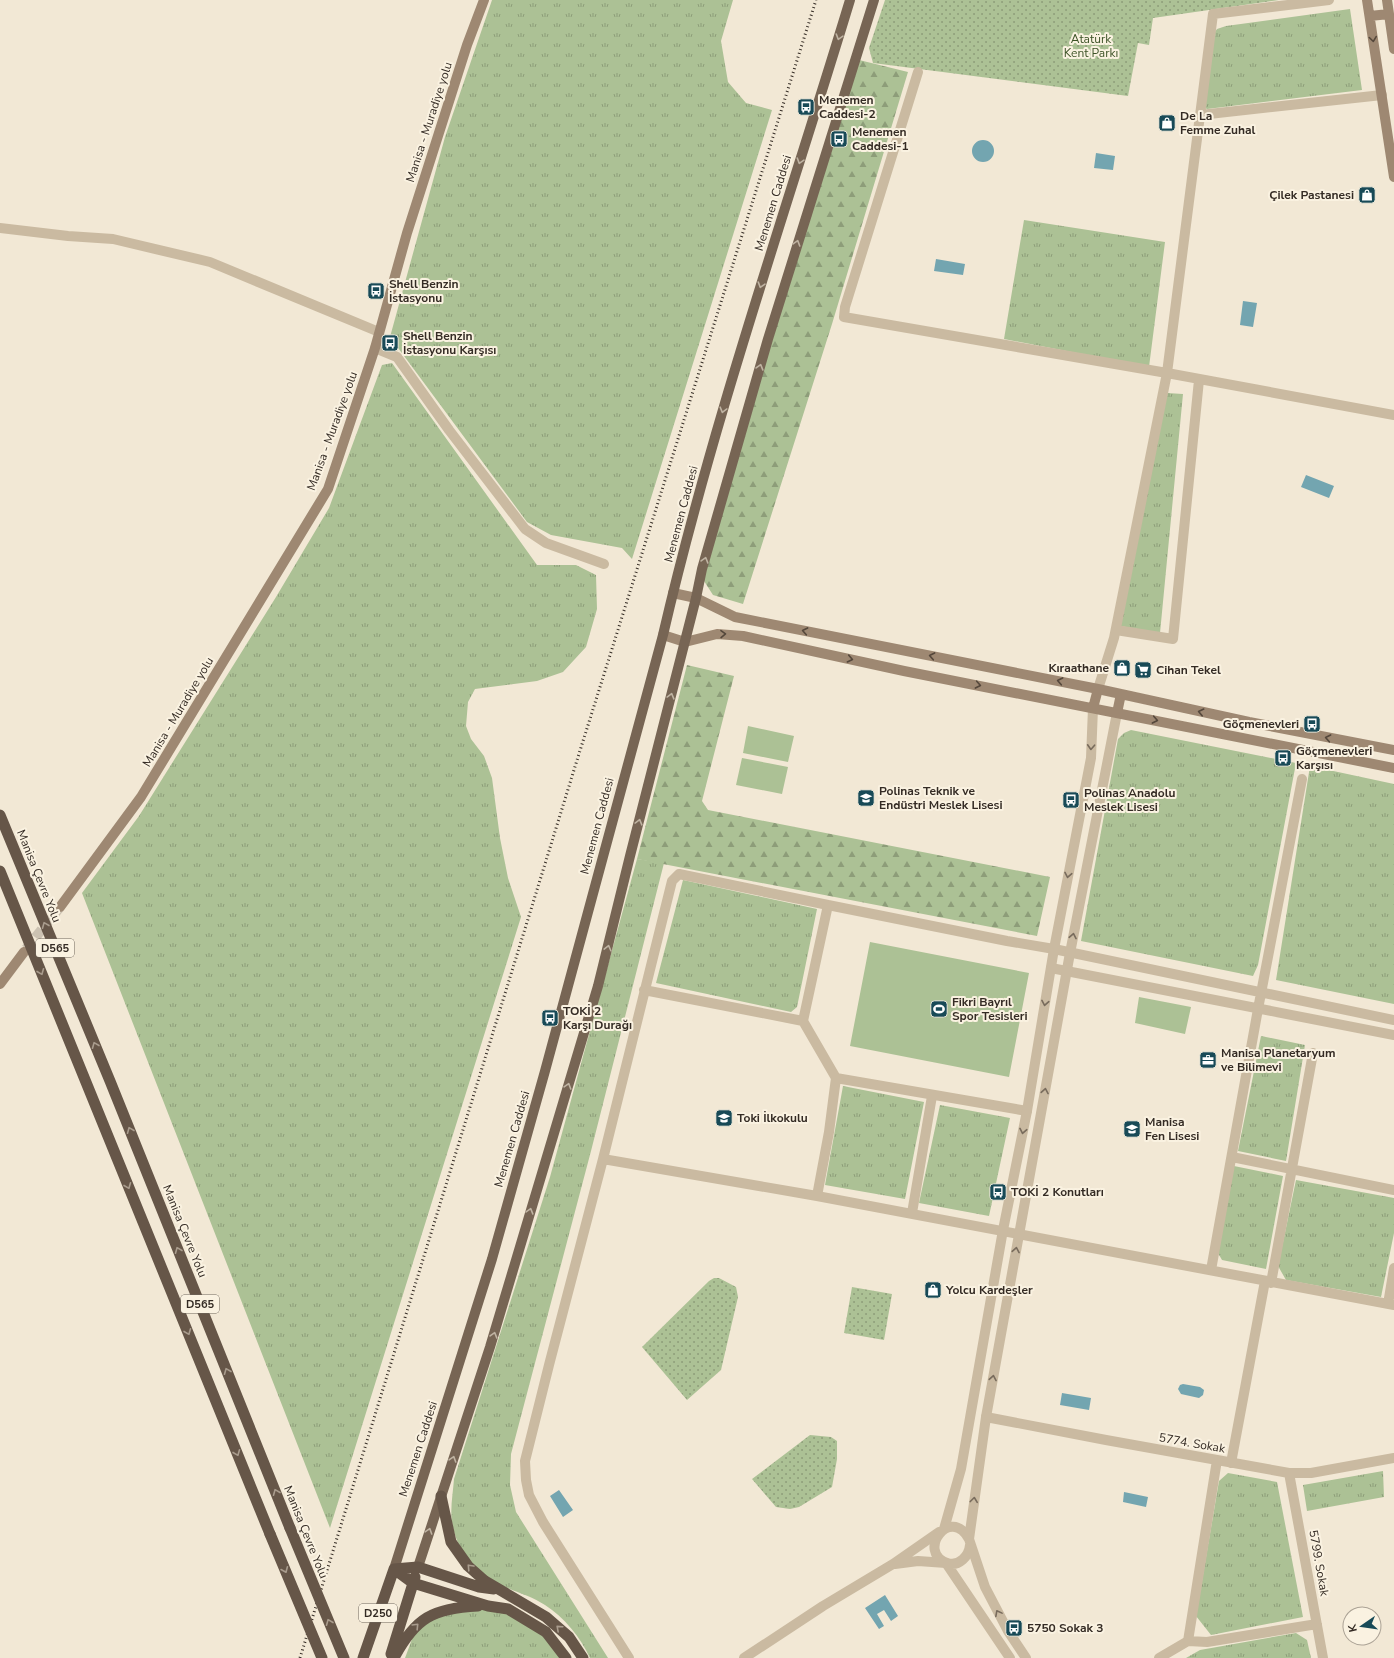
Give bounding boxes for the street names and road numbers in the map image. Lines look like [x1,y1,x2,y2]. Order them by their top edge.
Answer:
street label: Manisa - Muradiye yolu [402,60,456,184]
street label: Menemen Caddesi [751,153,795,253]
street label: Manisa - Muradiye yolu [303,369,361,493]
street label: Menemen Caddesi [660,464,702,564]
street label: Manisa - Muradiye yolu [139,654,217,770]
street label: Menemen Caddesi [576,776,618,876]
street label: Manisa Çevre Yolu [13,827,65,925]
road number: D565 [36,939,74,957]
street label: Menemen Caddesi [491,1089,533,1189]
street label: Manisa Çevre Yolu [159,1182,211,1280]
road number: D565 [181,1295,219,1313]
street label: Menemen Caddesi [395,1399,441,1499]
street label: 5774. Sokak [1158,1429,1227,1457]
street label: Manisa Çevre Yolu [280,1483,332,1581]
street label: 5799. Sokak [1305,1529,1333,1598]
road number: D250 [359,1604,397,1622]

